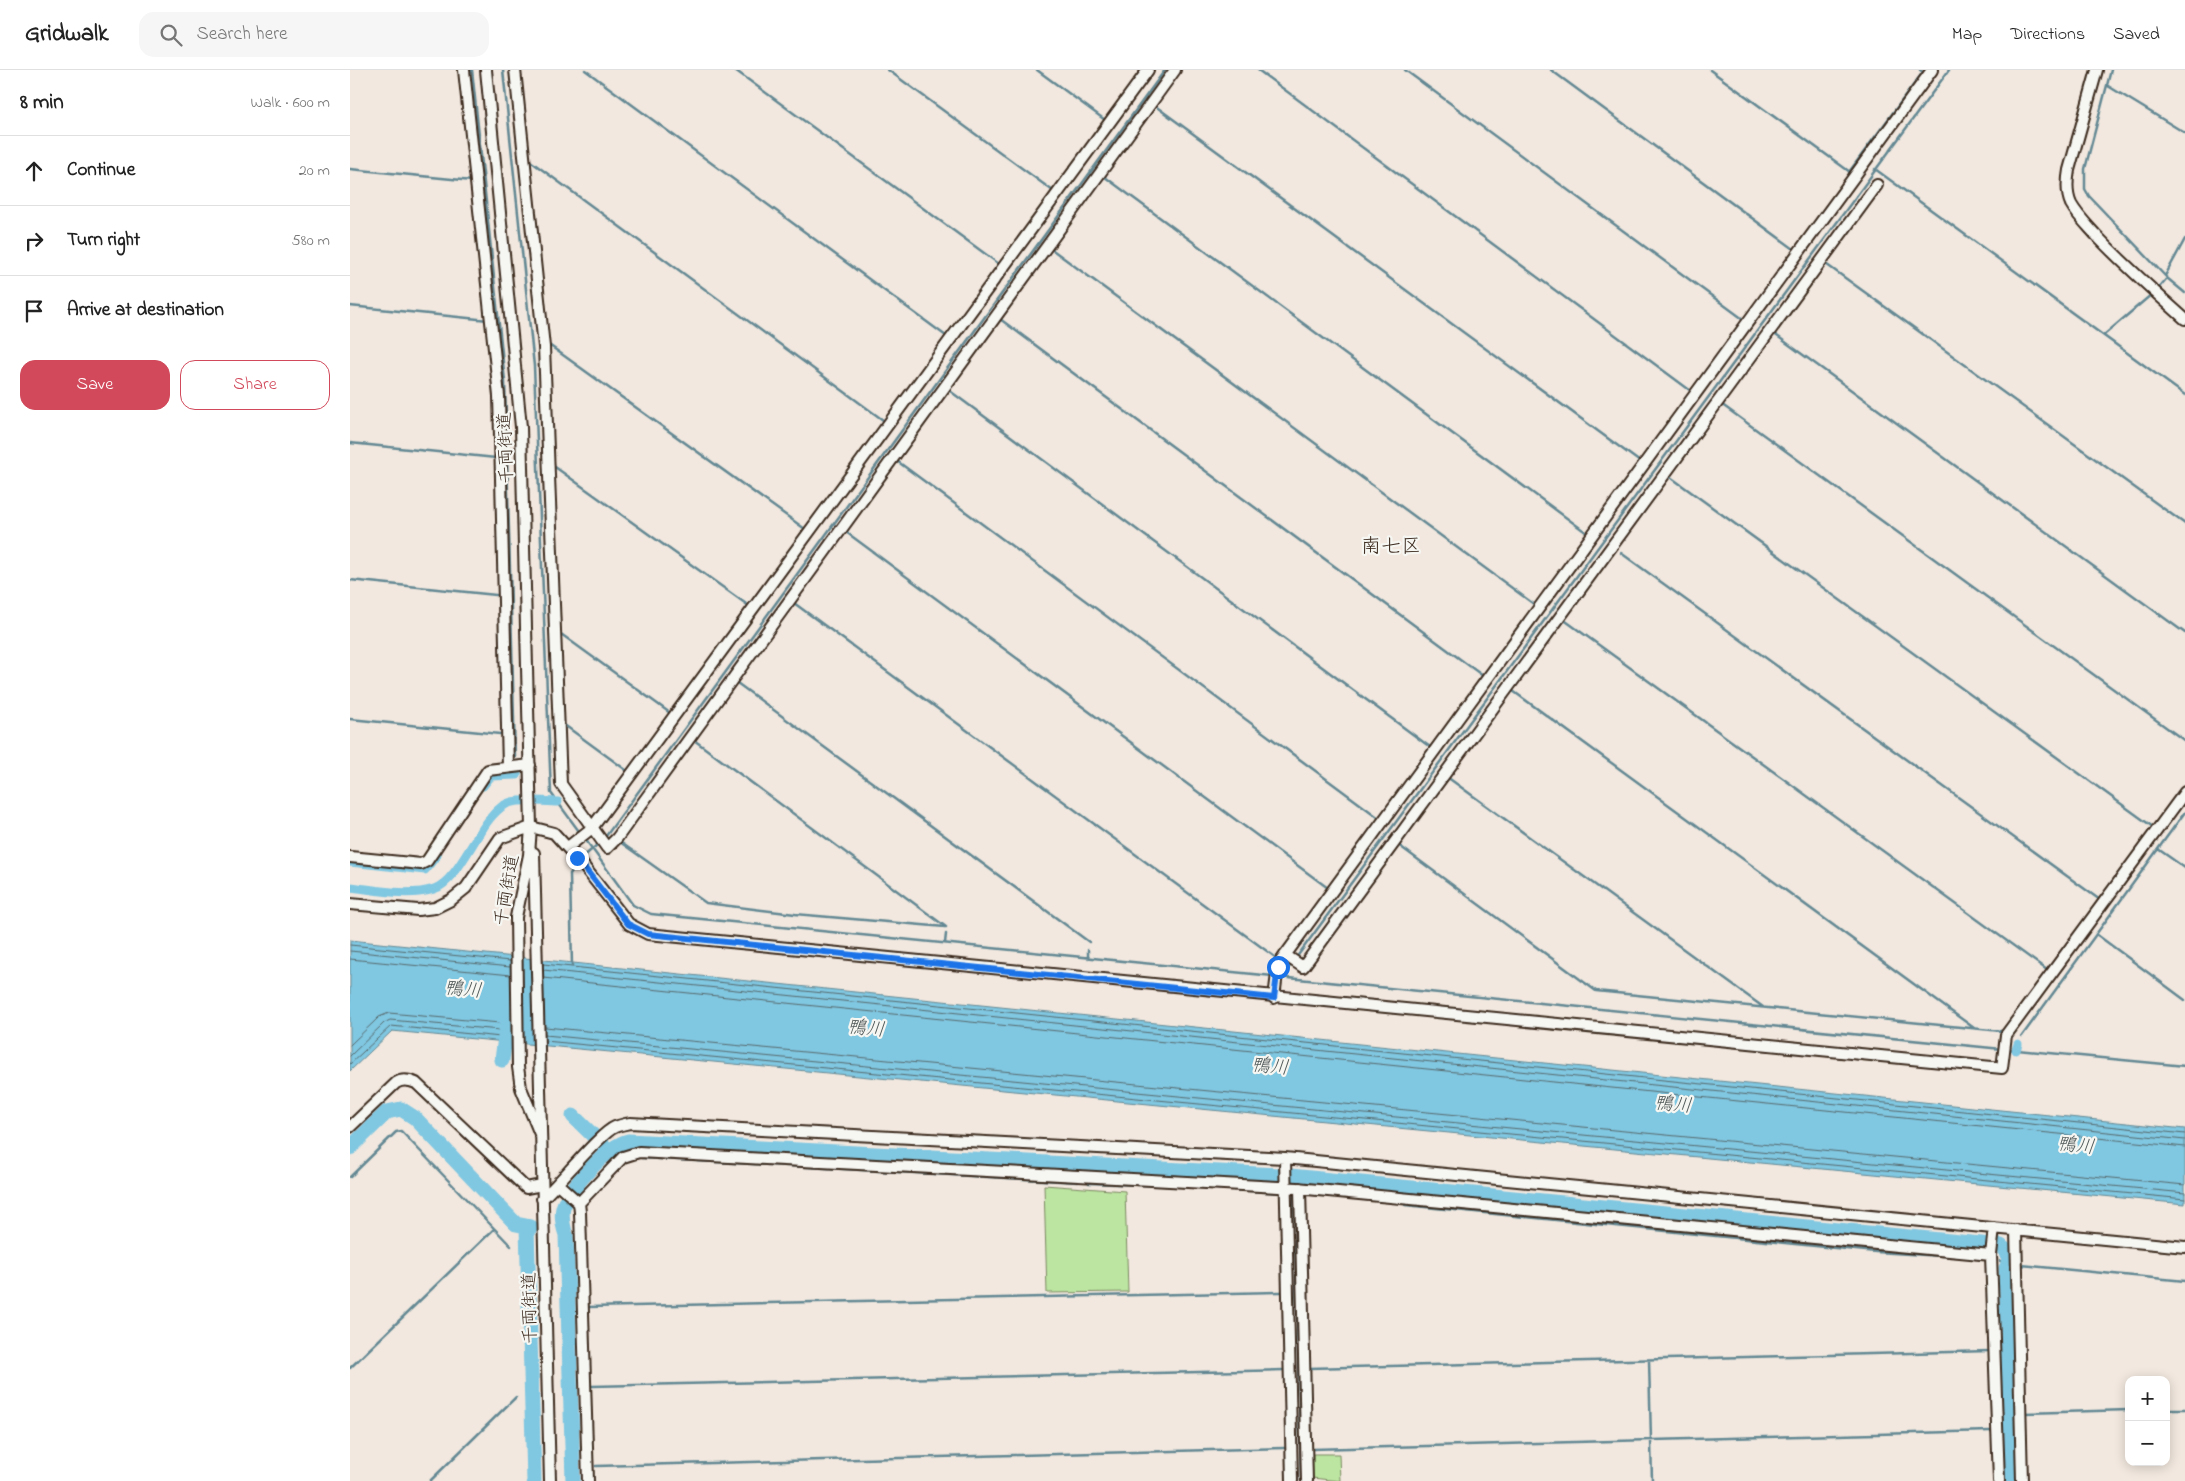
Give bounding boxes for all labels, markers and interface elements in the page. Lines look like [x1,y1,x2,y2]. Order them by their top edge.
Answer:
search box [139,12,489,57]
text: Gridwalk [25,17,109,52]
icon: search [157,21,185,49]
text: Search here [197,21,288,48]
text: Map [1952,22,1982,48]
text: Directions [2010,22,2085,48]
text: Saved [2113,22,2160,48]
text: 8 min [20,88,64,118]
text: Walk · 600 m [251,91,330,115]
icon: ahead [20,157,48,185]
text: Continue [67,157,135,184]
text: 20 m [299,159,330,183]
icon: right [20,227,48,255]
text: Turn right [67,227,140,254]
text: 580 m [292,229,330,253]
icon: arrive [20,297,48,325]
text: Arrive at destination [67,297,224,324]
button: Save [20,360,170,410]
button: Share [180,360,330,410]
street label: 千両街道 [493,411,521,484]
district label: 南七区 [1361,533,1421,562]
route end [566,847,589,870]
street label: 千両街道 [489,853,527,928]
route start [1267,956,1290,979]
water label: 鴨川 [443,975,483,1006]
water label: 鴨川 [846,1014,886,1045]
water label: 鴨川 [1250,1052,1290,1083]
water label: 鴨川 [1653,1090,1693,1121]
water label: 鴨川 [2055,1131,2096,1162]
street label: 千両街道 [517,1272,545,1344]
map controls [2125,1376,2170,1466]
button: + [2125,1376,2170,1421]
button: − [2125,1421,2170,1466]

